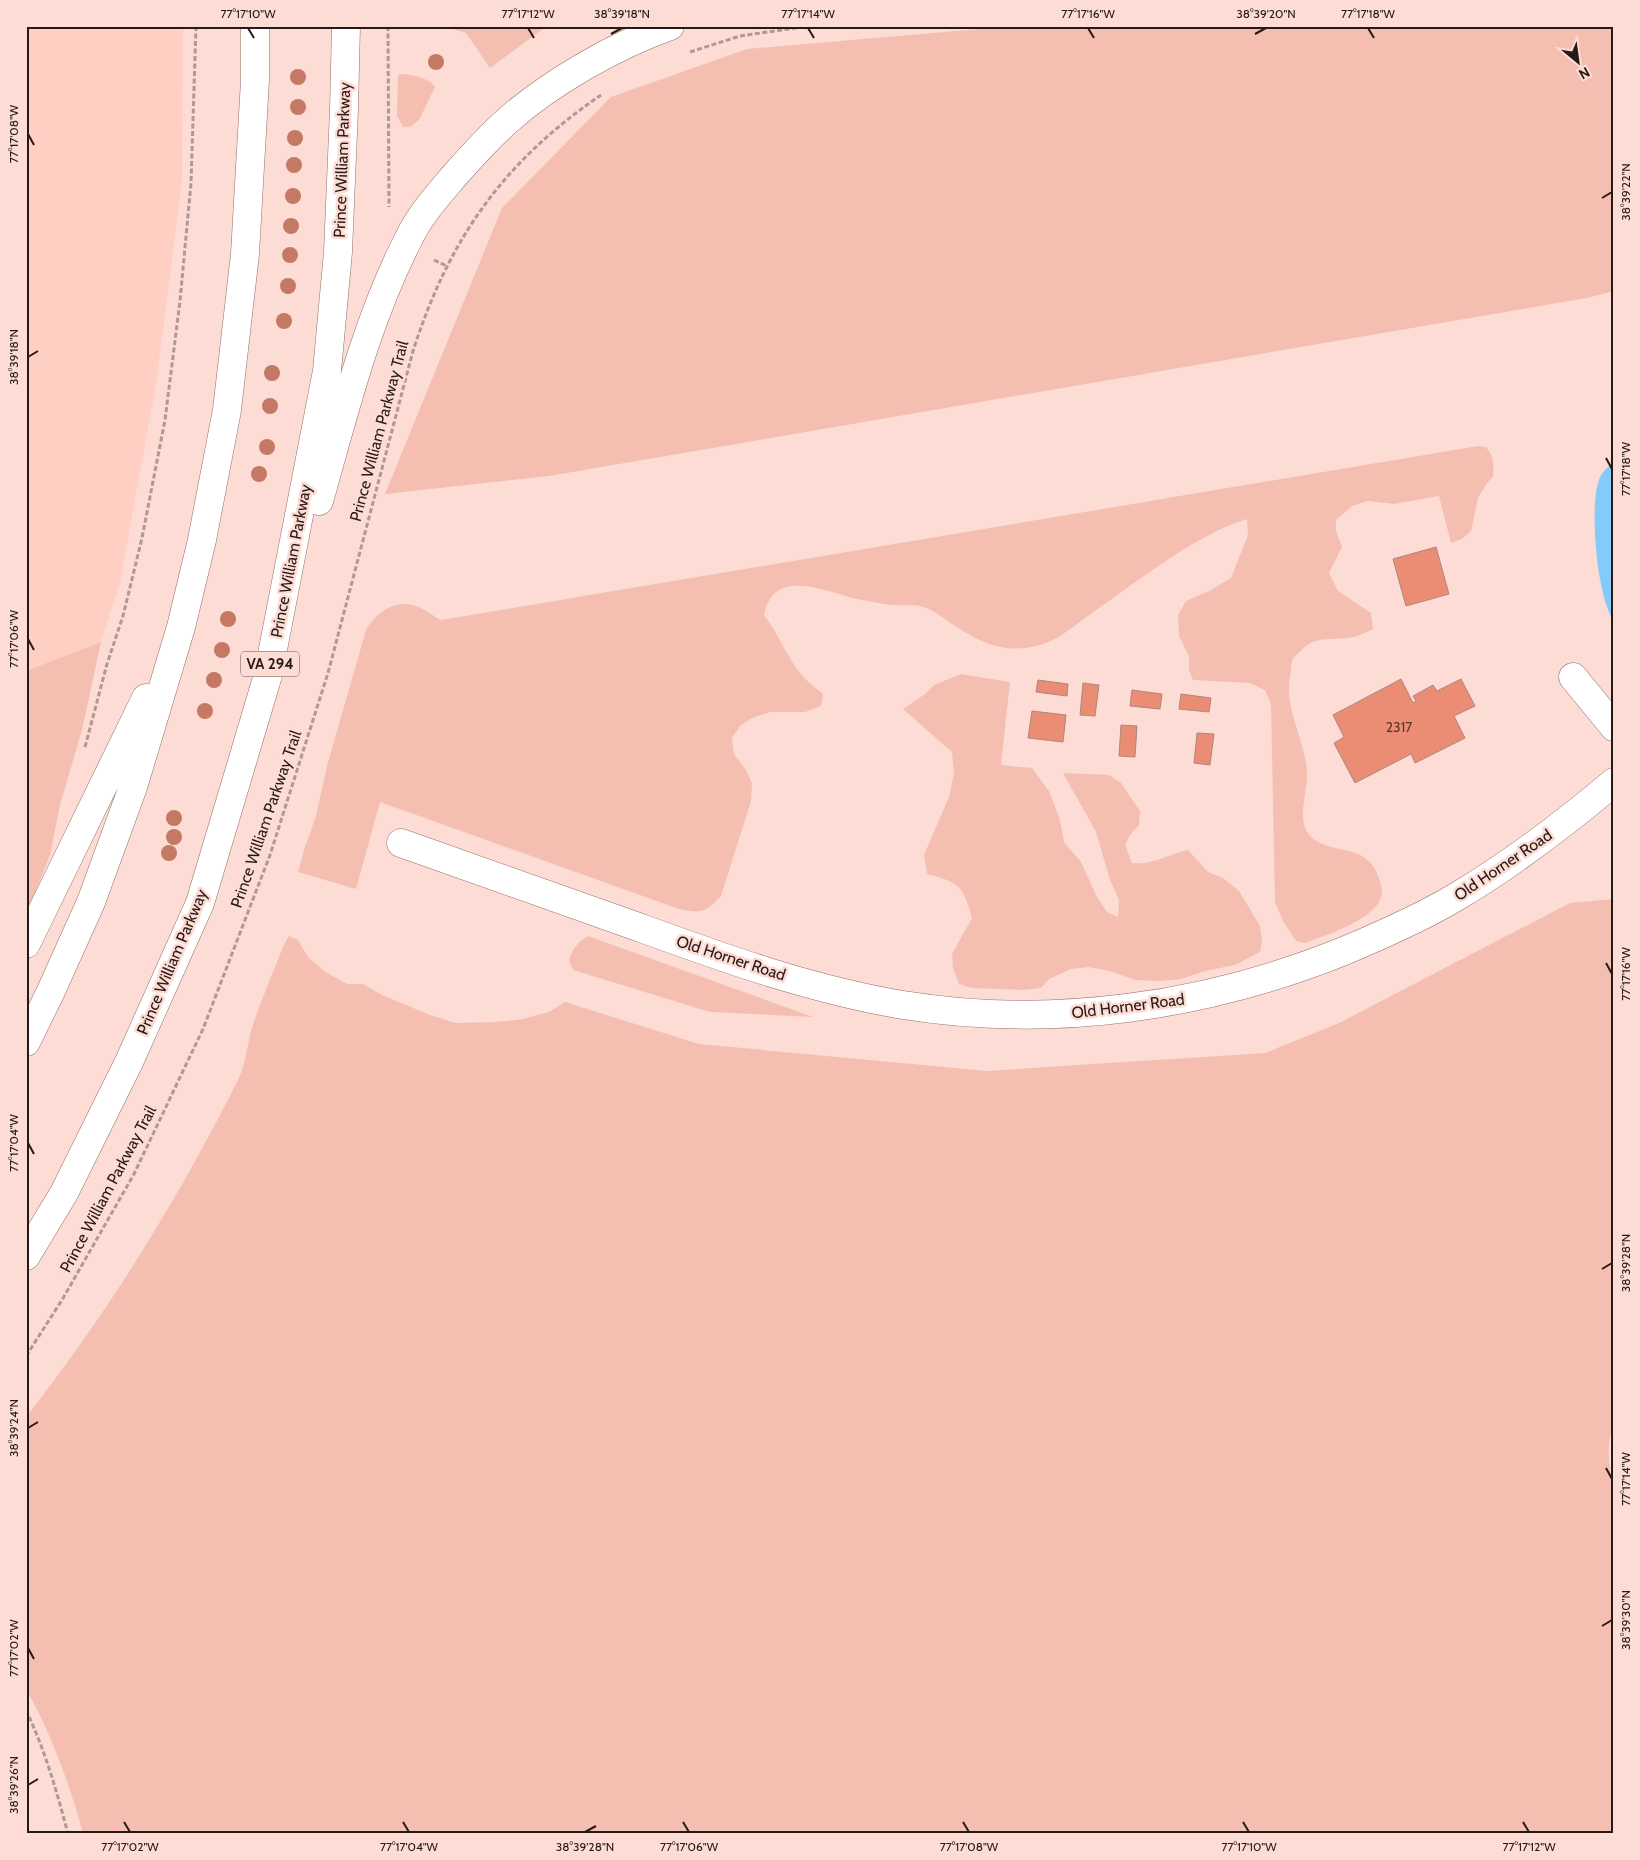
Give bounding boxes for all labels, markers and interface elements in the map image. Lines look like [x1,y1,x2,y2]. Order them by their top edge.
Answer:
text: 77°17'10"W [220,6,276,21]
text: 77°17'12"W [502,6,555,21]
text: 38°39'18"N [594,6,650,21]
text: 77°17'14"W [781,6,835,21]
text: 77°17'16"W [1061,6,1115,21]
text: 38°39'20"N [1236,6,1296,21]
text: 77°17'18"W [1341,6,1396,21]
north arrow [1552,38,1602,88]
text: N [1576,63,1593,84]
street label: Prince William Parkway [330,82,354,238]
text: 77°17'08"W [6,104,21,163]
text: 38°39'22"N [1618,163,1633,221]
text: 38°39'18"N [6,329,21,385]
street label: Prince William Parkway Trail [346,338,412,523]
text: 77°17'18"W [1618,441,1633,496]
street label: Prince William Parkway [267,483,315,639]
text: 77°17'06"W [6,609,21,668]
road number: VA 294 [241,652,299,676]
house number: 2317 [1386,718,1412,736]
street label: Prince William Parkway Trail [227,728,305,910]
street label: Old Horner Road [1451,825,1555,905]
street label: Prince William Parkway [133,887,211,1037]
street label: Old Horner Road [674,931,788,985]
text: 77°17'16"W [1618,947,1633,1001]
street label: Old Horner Road [1070,990,1186,1022]
street label: Prince William Parkway Trail [56,1102,160,1276]
text: 77°17'04"W [6,1113,21,1172]
text: 38°39'28"N [1618,1234,1633,1292]
text: 38°39'24"N [6,1399,21,1457]
text: 77°17'14"W [1618,1452,1633,1506]
text: 38°39'30"N [1618,1590,1633,1650]
text: 77°17'02"W [6,1619,21,1677]
text: 38°39'26"N [6,1756,21,1814]
text: 77°17'02"W [101,1839,159,1854]
text: 77°17'04"W [380,1839,439,1854]
text: 38°39'28"N [556,1839,614,1854]
text: 77°17'06"W [660,1839,719,1854]
text: 77°17'08"W [940,1839,999,1854]
text: 77°17'10"W [1221,1839,1277,1854]
text: 77°17'12"W [1503,1839,1556,1854]

